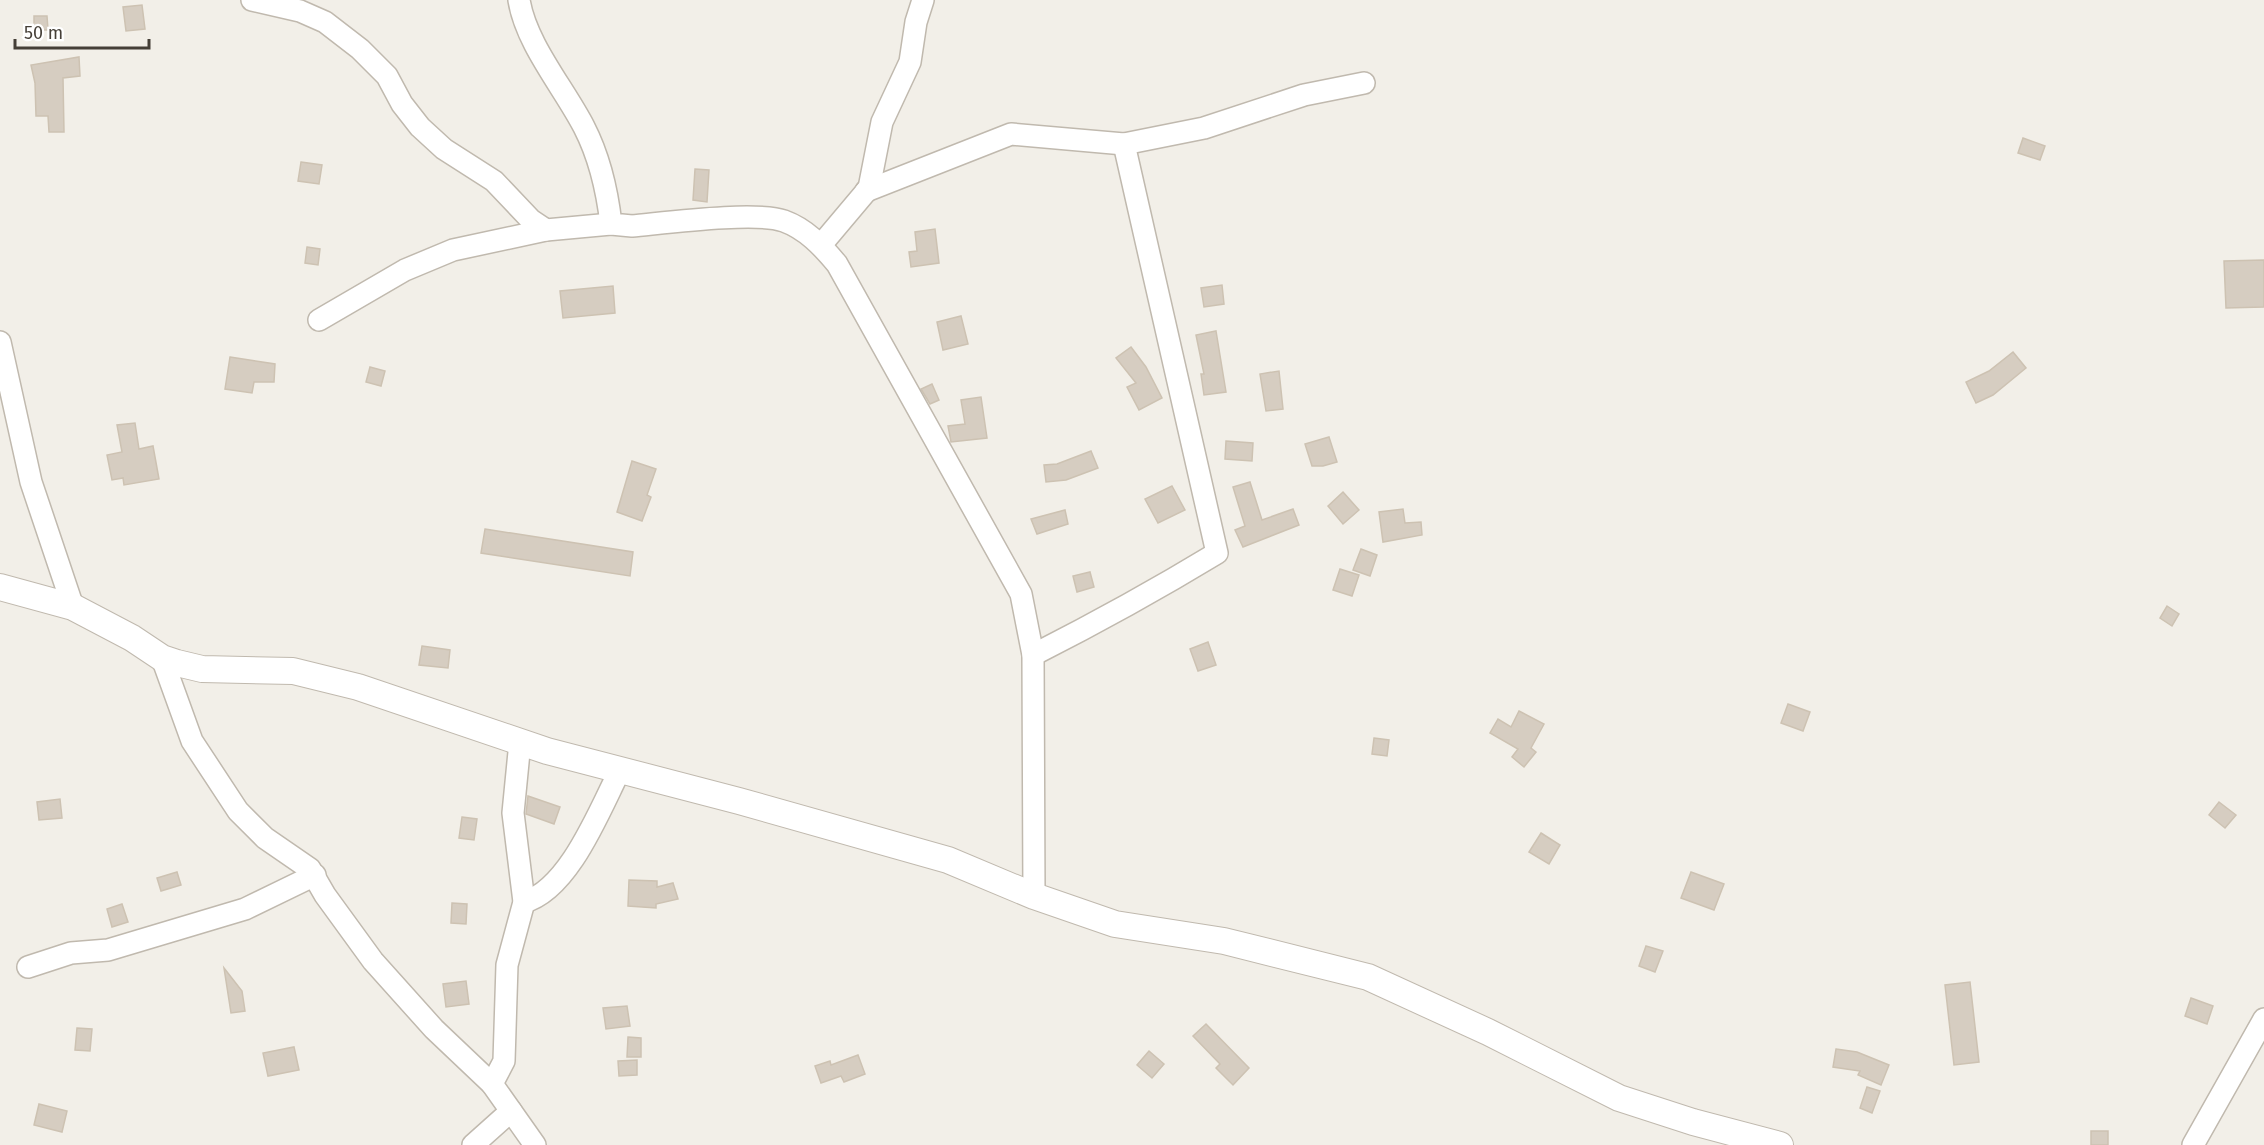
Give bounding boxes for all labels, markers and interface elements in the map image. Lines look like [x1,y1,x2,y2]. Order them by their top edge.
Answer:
scale bar [15,12,148,50]
text: 50 m [24,22,63,44]

